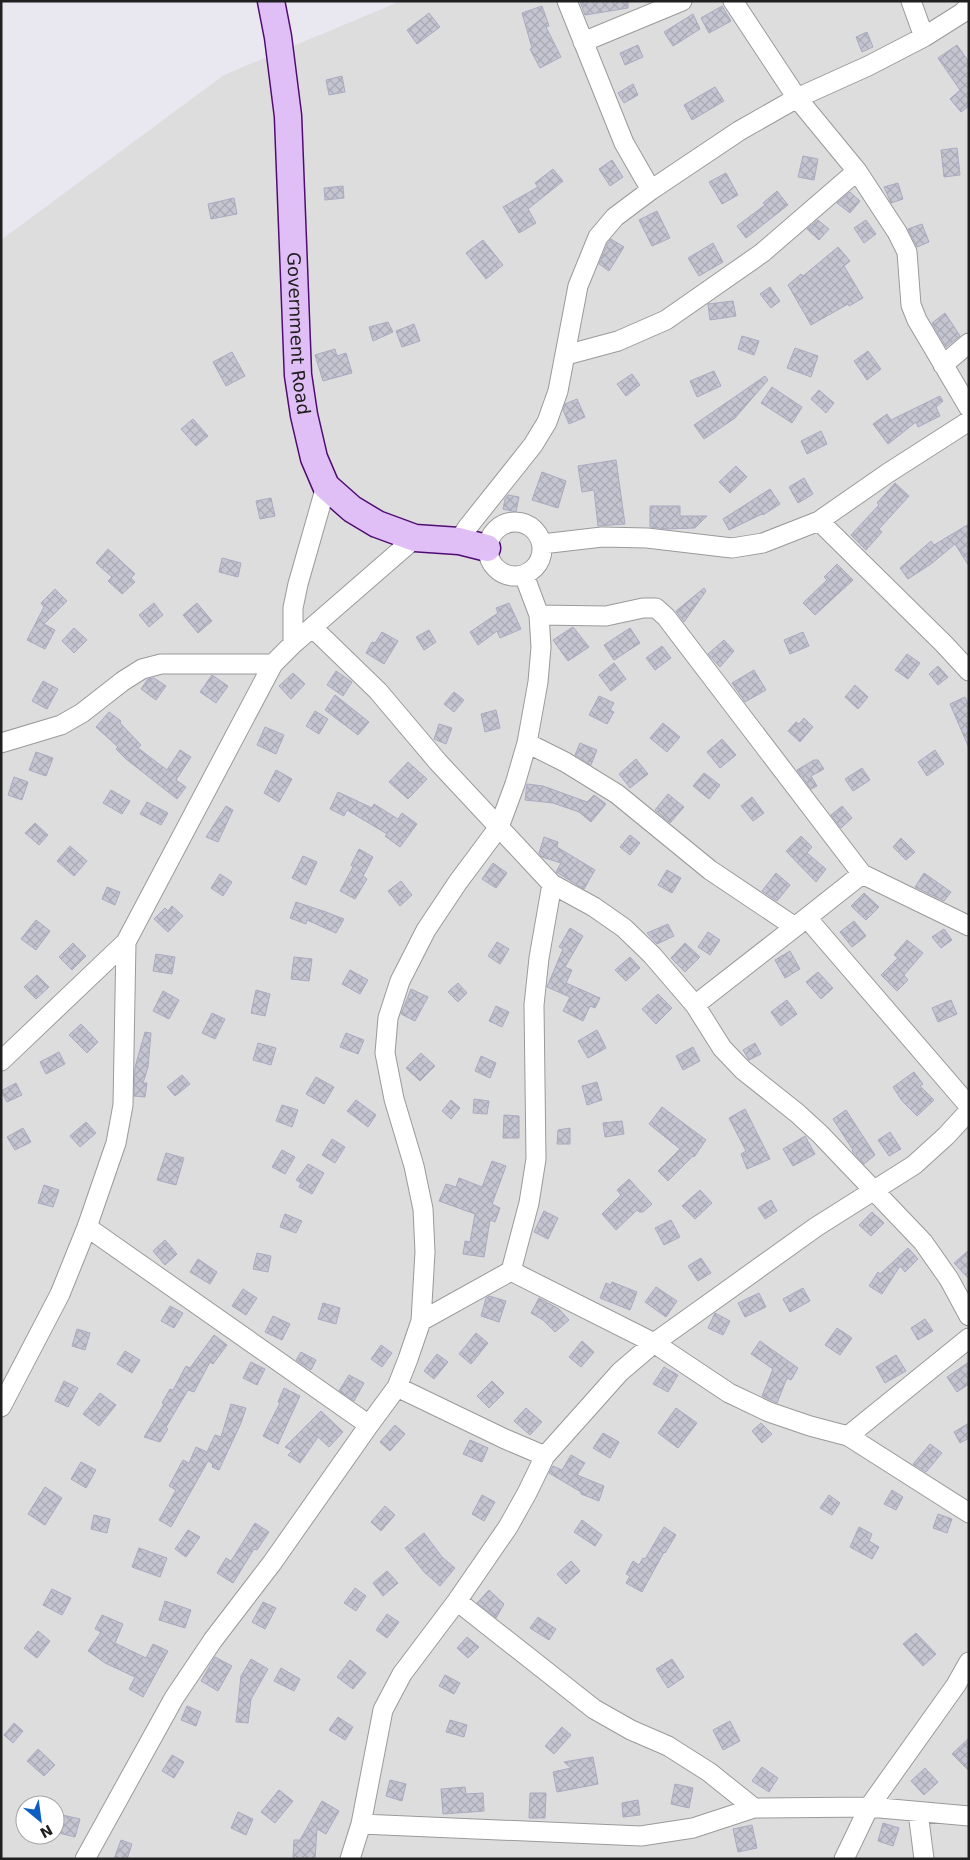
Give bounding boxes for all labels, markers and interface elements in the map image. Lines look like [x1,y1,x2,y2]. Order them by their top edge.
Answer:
street label: Government Road [283,252,315,416]
north arrow [15,1795,65,1845]
text: N [37,1822,55,1841]

